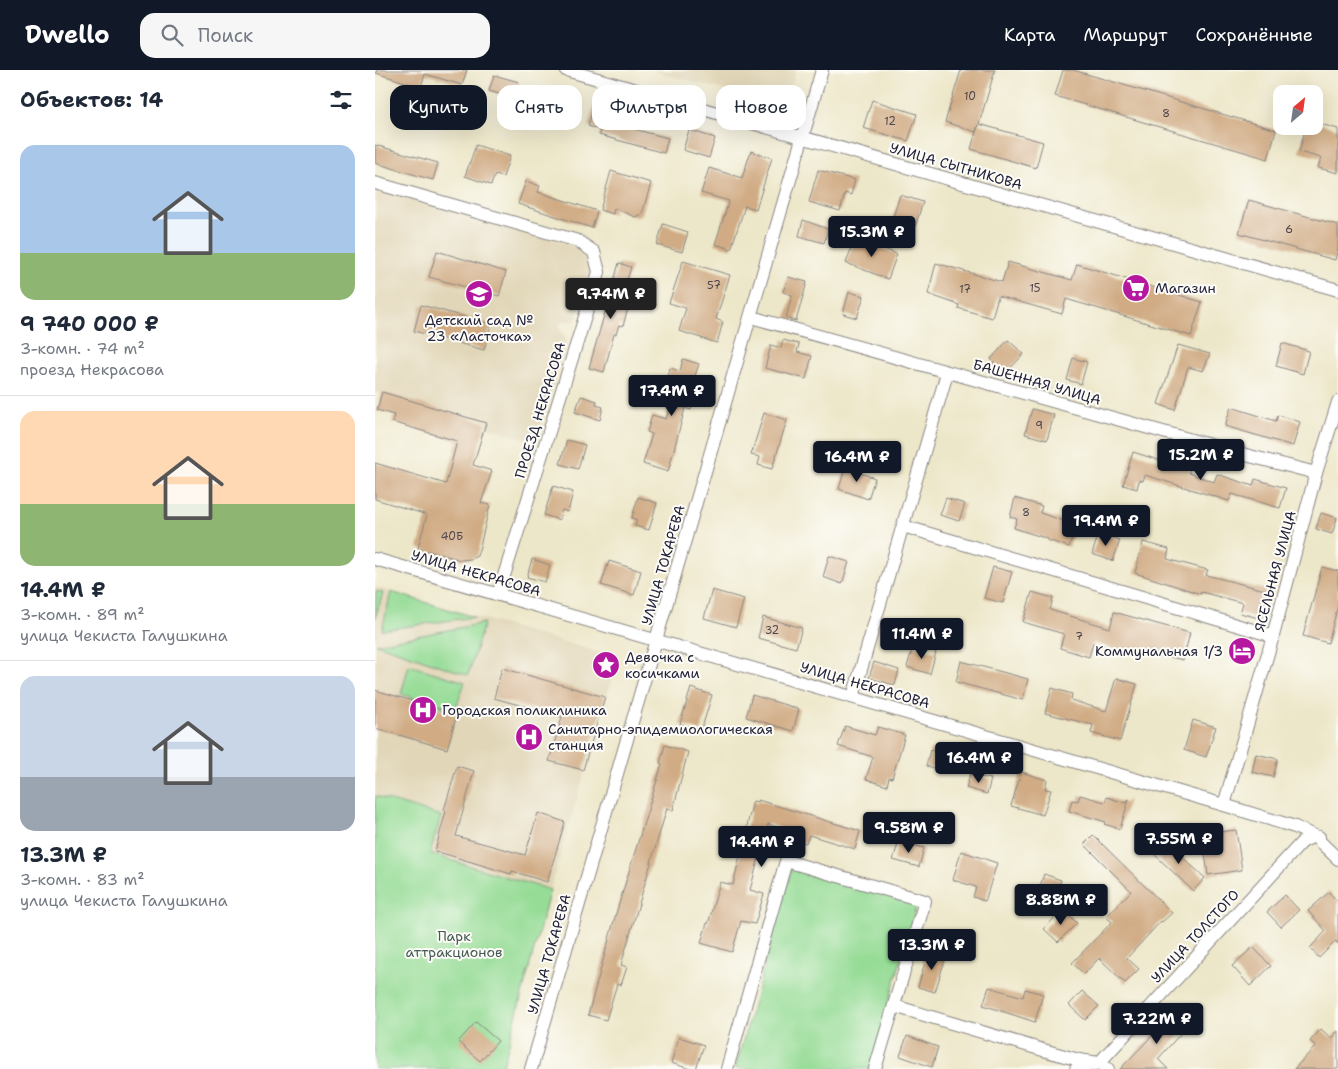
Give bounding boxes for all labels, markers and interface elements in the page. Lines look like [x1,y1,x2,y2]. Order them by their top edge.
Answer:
search box [140,13,490,58]
text: Dwello [25,19,110,51]
icon: search [158,21,186,49]
text: Поиск [198,23,253,48]
text: Карта [1004,23,1055,47]
text: Маршрут [1083,23,1167,47]
text: Сохранённые [1195,23,1313,47]
chip: Купить [390,85,487,130]
chip: Снять [497,85,582,130]
chip: Фильтры [592,85,706,130]
chip: Новое [716,85,806,130]
north arrow [1273,85,1323,135]
map controls [1273,85,1323,135]
text: Объектов: 14 [20,86,163,114]
icon: filters [327,86,355,114]
house number: 10 [964,89,976,104]
house number: 8 [1162,106,1170,121]
house number: 12 [884,114,896,129]
street label: УЛИЦА СЫТНИКОВА [888,138,1024,194]
icon: home [143,178,233,268]
pin: 15.3M ₽ [826,216,918,258]
text: 15.3M ₽ [839,221,905,242]
house number: 6 [1285,222,1293,237]
supermarket icon: Магазин [1121,273,1151,303]
pin: 9.74M ₽ [565,278,657,320]
house number: 57 [707,278,721,293]
school or university icon: Детский сад № 23 «Ласточка» [464,279,494,309]
place label: Магазин [1155,279,1216,297]
house number: 15 [1029,281,1041,296]
house number: 17 [959,282,971,297]
text: 9.74M ₽ [576,283,646,304]
text: 9 740 000 ₽ [20,310,159,338]
place label: Детский сад № 23 «Ласточка» [425,311,533,345]
text: 3-комн. · 74 m² [20,338,145,359]
street label: ПРОЕЗД НЕКРАСОВА [511,340,569,480]
street label: БАШЕННАЯ УЛИЦА [971,355,1103,409]
text: проезд Некрасова [20,359,164,380]
pin: 17.4M ₽ [626,374,718,417]
text: 17.4M ₽ [640,380,704,401]
house number: 9 [1035,418,1043,433]
pin: 15.2M ₽ [1155,438,1247,481]
pin: 16.4M ₽ [811,440,903,483]
icon: home [143,443,233,533]
text: 15.2M ₽ [1168,444,1234,465]
text: 16.4M ₽ [824,446,890,467]
street label: УЛИЦА ТОКАРЕВА [637,503,689,627]
pin: 19.4M ₽ [1060,504,1152,547]
house number: 8 [1022,505,1030,520]
street label: ЯСЕЛЬНАЯ УЛИЦА [1250,509,1300,633]
text: 19.4M ₽ [1073,510,1139,531]
house number: 40Б [441,529,463,544]
street label: УЛИЦА НЕКРАСОВА [409,546,543,600]
text: 14.4M ₽ [20,576,106,604]
text: 3-комн. · 89 m² [20,604,145,625]
pin: 11.4M ₽ [876,618,968,660]
house number: 32 [765,623,779,638]
text: 11.4M ₽ [891,623,953,644]
text: улица Чекиста Галушкина [20,625,228,646]
house number: 7 [1075,629,1083,644]
hotel icon: Коммунальная 1/3 [1227,636,1257,666]
place label: Коммунальная 1/3 [1095,642,1223,660]
place label: Девочка с косичками [625,648,700,682]
place icon: Девочка с косичками [591,650,621,680]
street label: УЛИЦА НЕКРАСОВА [798,658,932,712]
hospital icon: Городская поликлиника [408,695,438,725]
place label: Городская поликлиника [442,701,607,719]
icon: home [143,708,233,798]
place label: Санитарно-эпидемиологическая станция [548,720,773,754]
hospital icon: Санитарно-эпидемиологическая станция [514,722,544,752]
pin: 16.4M ₽ [933,742,1025,784]
text: 16.4M ₽ [946,747,1012,768]
pin: 9.58M ₽ [863,812,955,854]
text: 9.58M ₽ [874,817,944,838]
pin: 7.55M ₽ [1133,822,1225,865]
pin: 14.4M ₽ [716,826,808,868]
text: 7.55M ₽ [1145,828,1213,849]
text: 14.4M ₽ [729,831,795,852]
text: 13.3M ₽ [20,841,107,869]
text: 3-комн. · 83 m² [20,869,145,890]
pin: 8.88M ₽ [1015,884,1107,926]
street label: УЛИЦА ТОЛСТОГО [1147,886,1243,986]
text: 8.88M ₽ [1026,889,1096,910]
text: улица Чекиста Галушкина [20,890,228,911]
street label: УЛИЦА ТОКАРЕВА [523,892,575,1016]
park label: Парк аттракционов [406,927,502,961]
pin: 13.3M ₽ [886,928,978,971]
text: 13.3M ₽ [899,934,965,955]
pin: 7.22M ₽ [1111,1002,1203,1045]
text: 7.22M ₽ [1122,1008,1192,1029]

